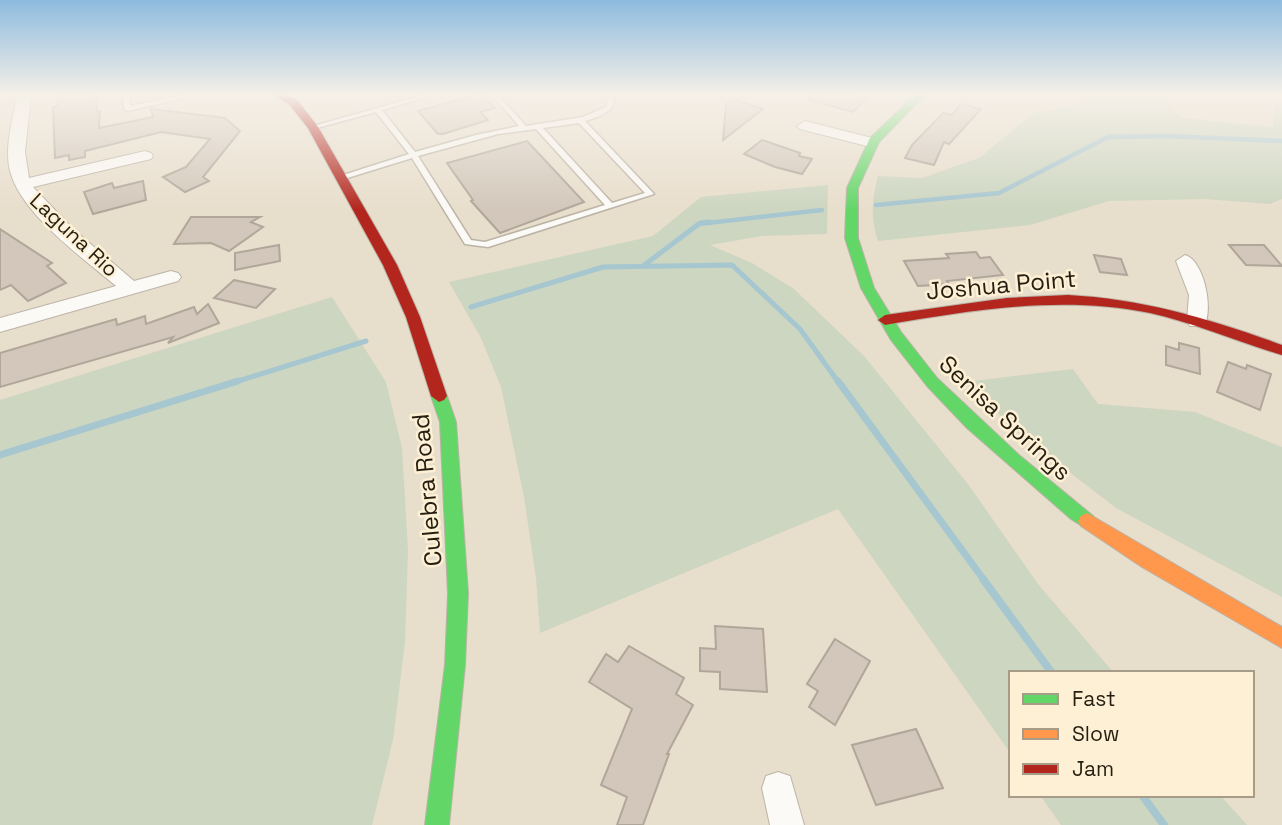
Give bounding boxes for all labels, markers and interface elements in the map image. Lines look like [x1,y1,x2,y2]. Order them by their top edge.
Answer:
street label: Laguna Rio [24,187,124,282]
street label: Joshua Point [925,263,1077,306]
street label: Senisa Springs [933,348,1078,487]
street label: Culebra Road [404,412,449,568]
legend [1009,671,1254,797]
text: Fast [1072,685,1116,712]
text: Slow [1072,720,1120,747]
text: Jam [1072,755,1114,782]

